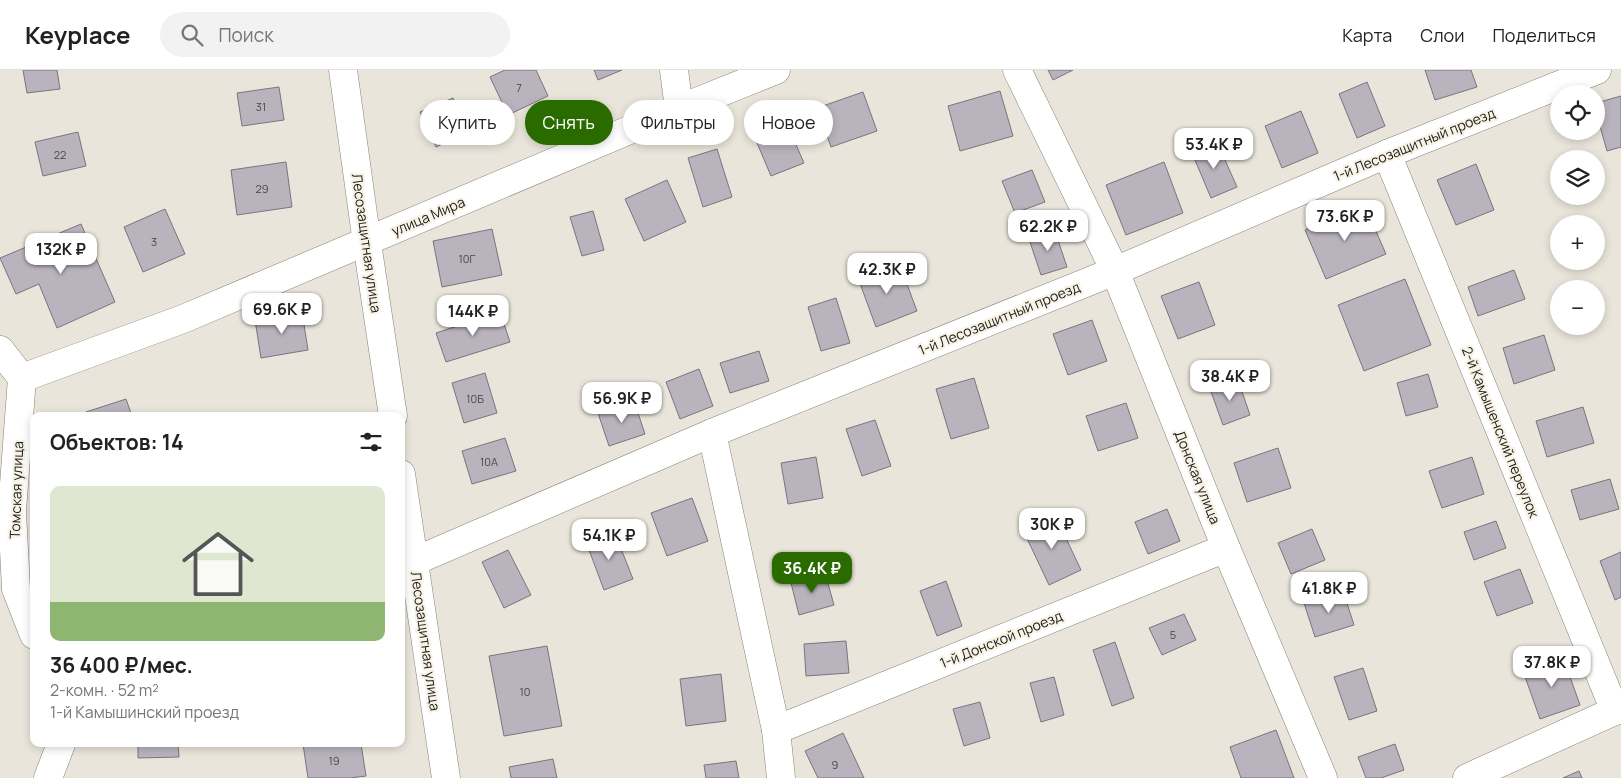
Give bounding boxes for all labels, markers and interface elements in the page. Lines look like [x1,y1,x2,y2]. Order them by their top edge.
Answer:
search box [160,12,510,57]
text: Keyplace [25,18,130,51]
icon: search [178,21,206,49]
text: Поиск [218,22,274,48]
text: Карта [1342,23,1392,47]
text: Слои [1420,23,1464,47]
text: Поделиться [1492,23,1596,47]
house number: 7 [516,80,522,95]
map controls [1550,85,1605,335]
button: locate [1550,85,1605,140]
house number: 31 [256,99,266,114]
chip: Купить [420,100,515,145]
chip: Снять [525,100,613,145]
chip: Фильтры [623,100,734,145]
chip: Новое [744,100,833,145]
street label: 1-й Лесозащитный проезд [1330,103,1498,185]
pin: 53.4K ₽ [1168,128,1260,170]
text: 53.4K ₽ [1185,133,1243,155]
house number: 22 [54,147,66,162]
button: layers [1550,150,1605,205]
street label: Лесозащитная улица [348,172,386,314]
house number: 29 [255,181,269,196]
street label: улица Мира [388,192,468,240]
pin: 73.6K ₽ [1299,200,1391,242]
text: 73.6K ₽ [1317,205,1373,227]
pin: 62.2K ₽ [1002,210,1094,252]
text: 62.2K ₽ [1019,215,1077,237]
button: + [1550,215,1605,270]
pin: 132K ₽ [20,232,102,275]
house number: 3 [151,234,157,249]
text: 132K ₽ [36,238,86,260]
house number: 10Г [459,251,476,266]
pin: 42.3K ₽ [841,252,933,295]
text: 42.3K ₽ [858,258,916,280]
street label: 1-й Лесозащитный проезд [915,277,1083,359]
button: − [1550,280,1605,335]
pin: 69.6K ₽ [236,292,328,335]
pin: 144K ₽ [432,294,514,337]
text: 69.6K ₽ [253,298,311,320]
text: 144K ₽ [448,300,498,322]
street label: 2-й Камышенский переулок [1458,344,1545,521]
pin: 38.4K ₽ [1184,360,1276,402]
text: 38.4K ₽ [1201,365,1259,387]
pin: 56.9K ₽ [576,382,668,424]
text: 56.9K ₽ [593,387,651,409]
house number: 10Б [466,391,484,406]
street label: Донская улица [1171,427,1225,527]
text: Объектов: 14 [50,428,184,456]
icon: filters [357,428,385,456]
street label: Томская улица [5,441,27,539]
house number: 10А [480,454,498,469]
pin: 30K ₽ [1017,508,1087,550]
text: 30K ₽ [1030,513,1074,535]
pin: 54.1K ₽ [563,518,655,561]
icon: home [173,519,263,609]
text: 54.1K ₽ [583,524,635,546]
pin: 36.4K ₽ [766,552,858,594]
text: 36.4K ₽ [783,557,841,579]
street label: Лесозащитная улица [407,570,445,712]
pin: 41.8K ₽ [1283,572,1375,614]
text: 41.8K ₽ [1302,577,1356,599]
street label: 1-й Донской проезд [937,606,1065,672]
house number: 5 [1170,627,1176,642]
pin: 37.8K ₽ [1506,646,1598,688]
text: 36 400 ₽/мес. [50,651,193,679]
text: 37.8K ₽ [1524,651,1580,673]
text: 2-комн. · 52 m² [50,679,159,701]
house number: 10 [519,684,531,699]
text: 1-й Камышинский проезд [50,701,239,723]
house number: 19 [328,753,340,768]
house number: 9 [832,757,839,772]

